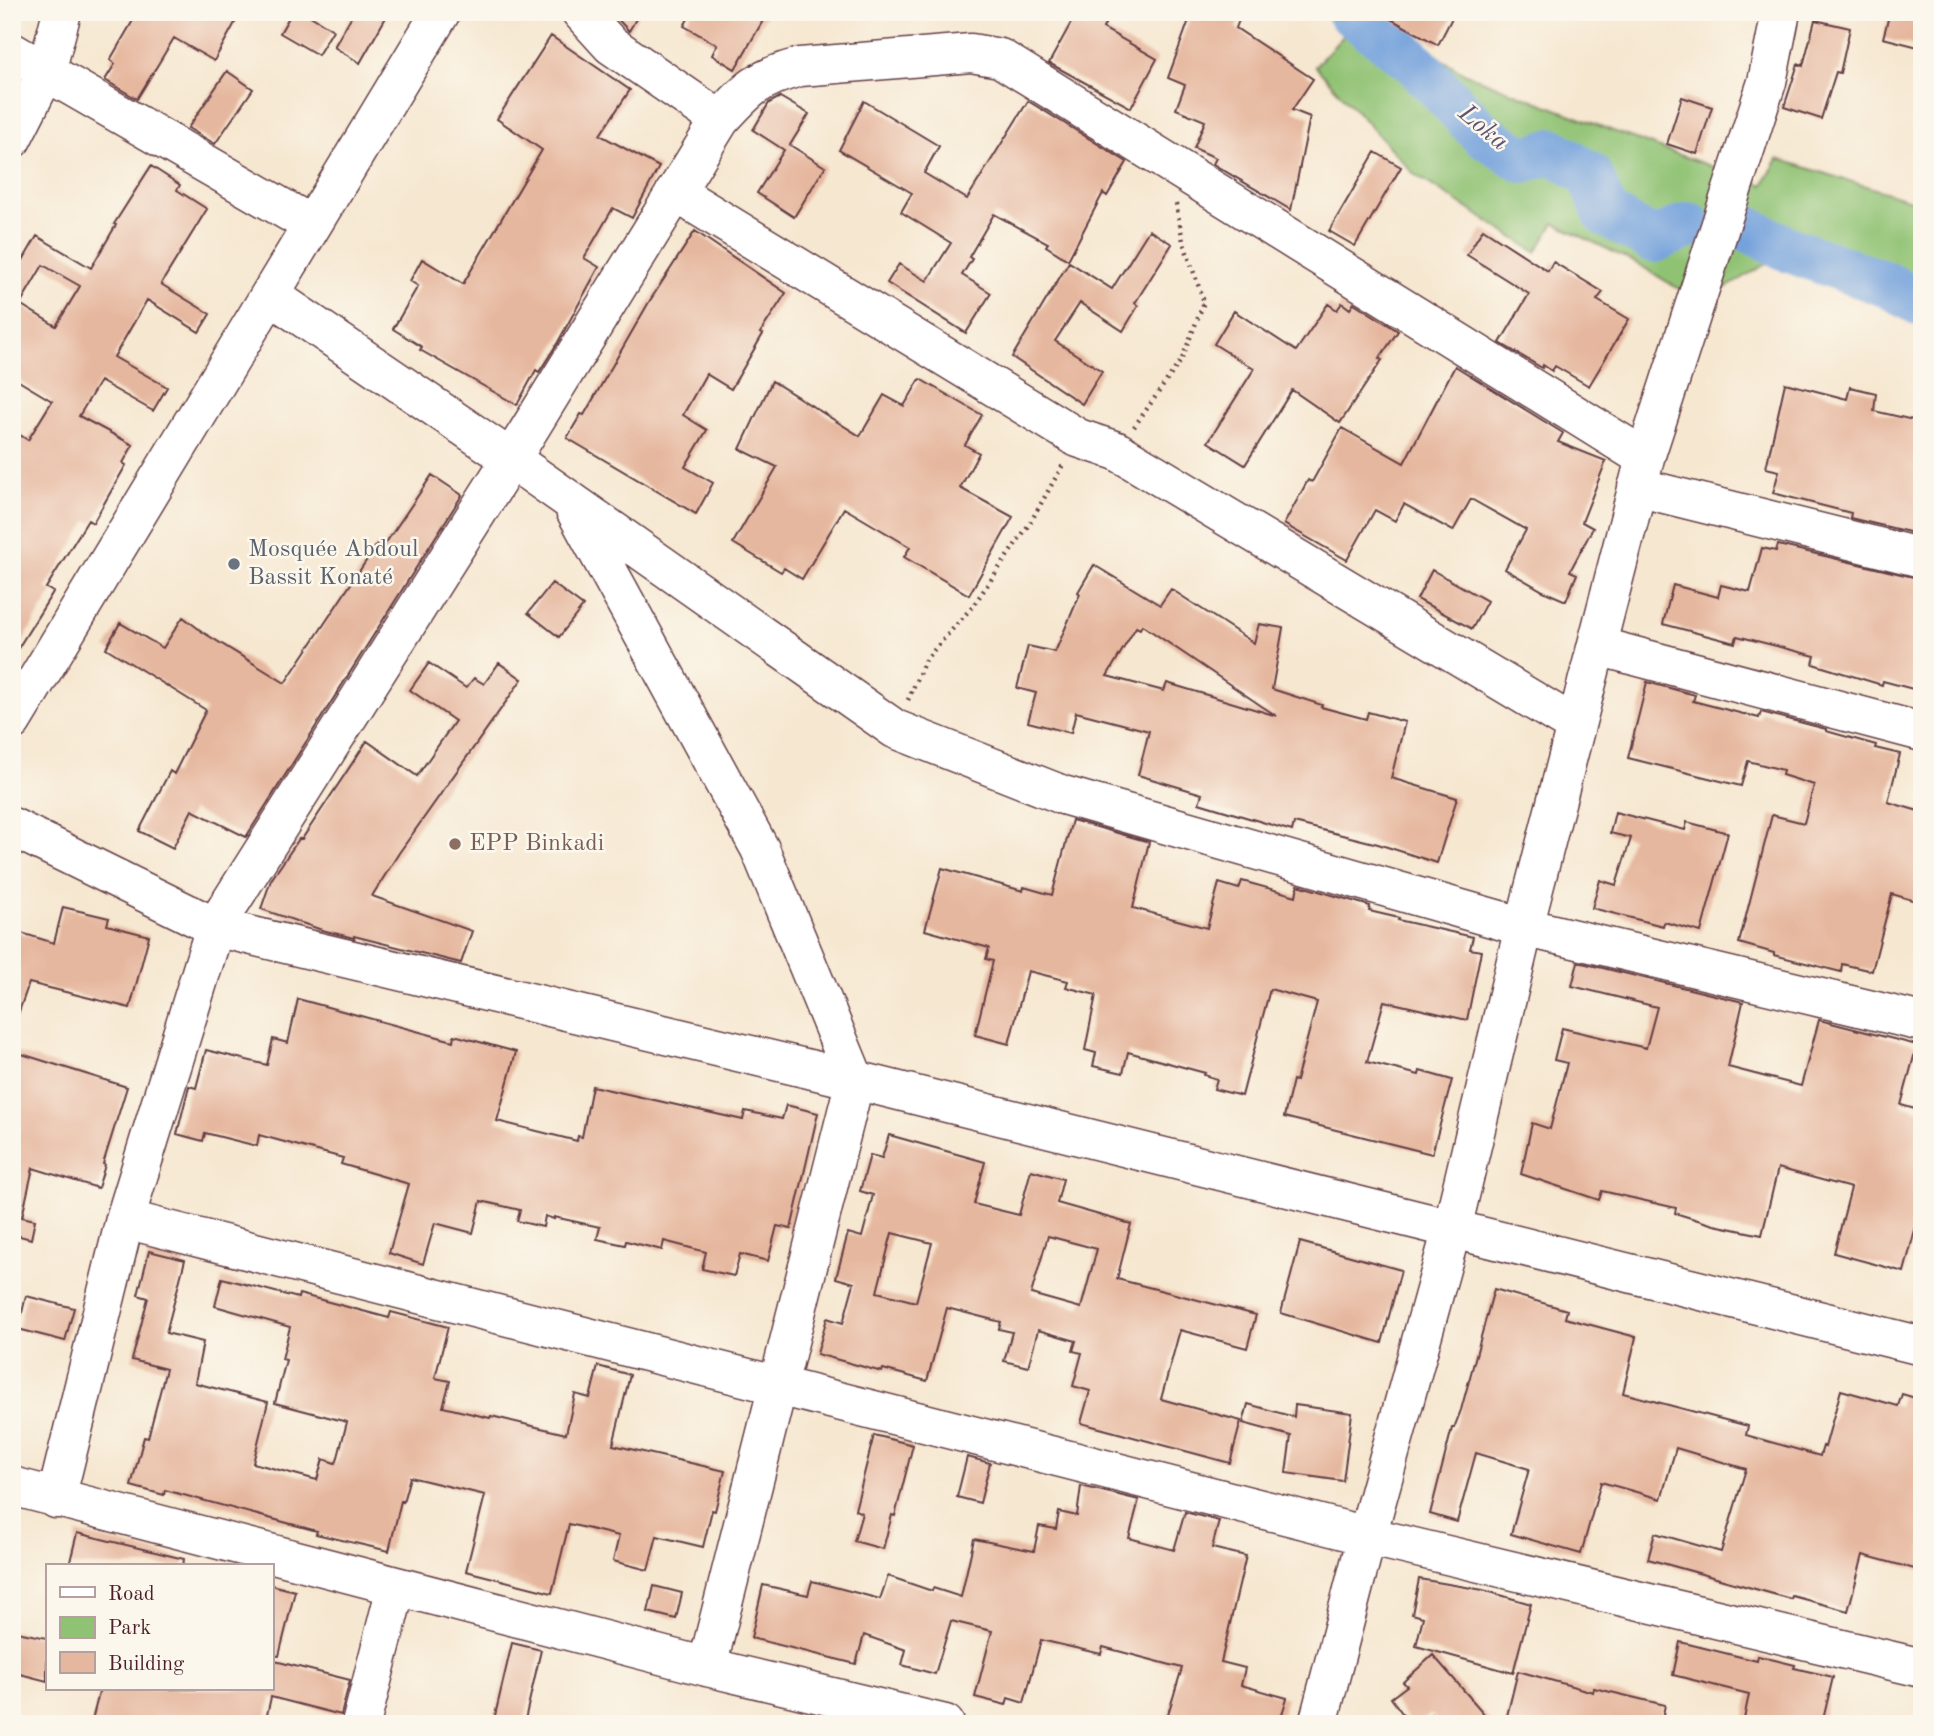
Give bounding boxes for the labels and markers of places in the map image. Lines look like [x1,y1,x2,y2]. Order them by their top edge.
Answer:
place label: Mosquée Abdoul Bassit Konaté [248,538,418,590]
marker: Mosquée Abdoul Bassit Konaté [226,556,242,572]
place label: EPP Binkadi [469,832,604,856]
marker: EPP Binkadi [447,836,463,852]

